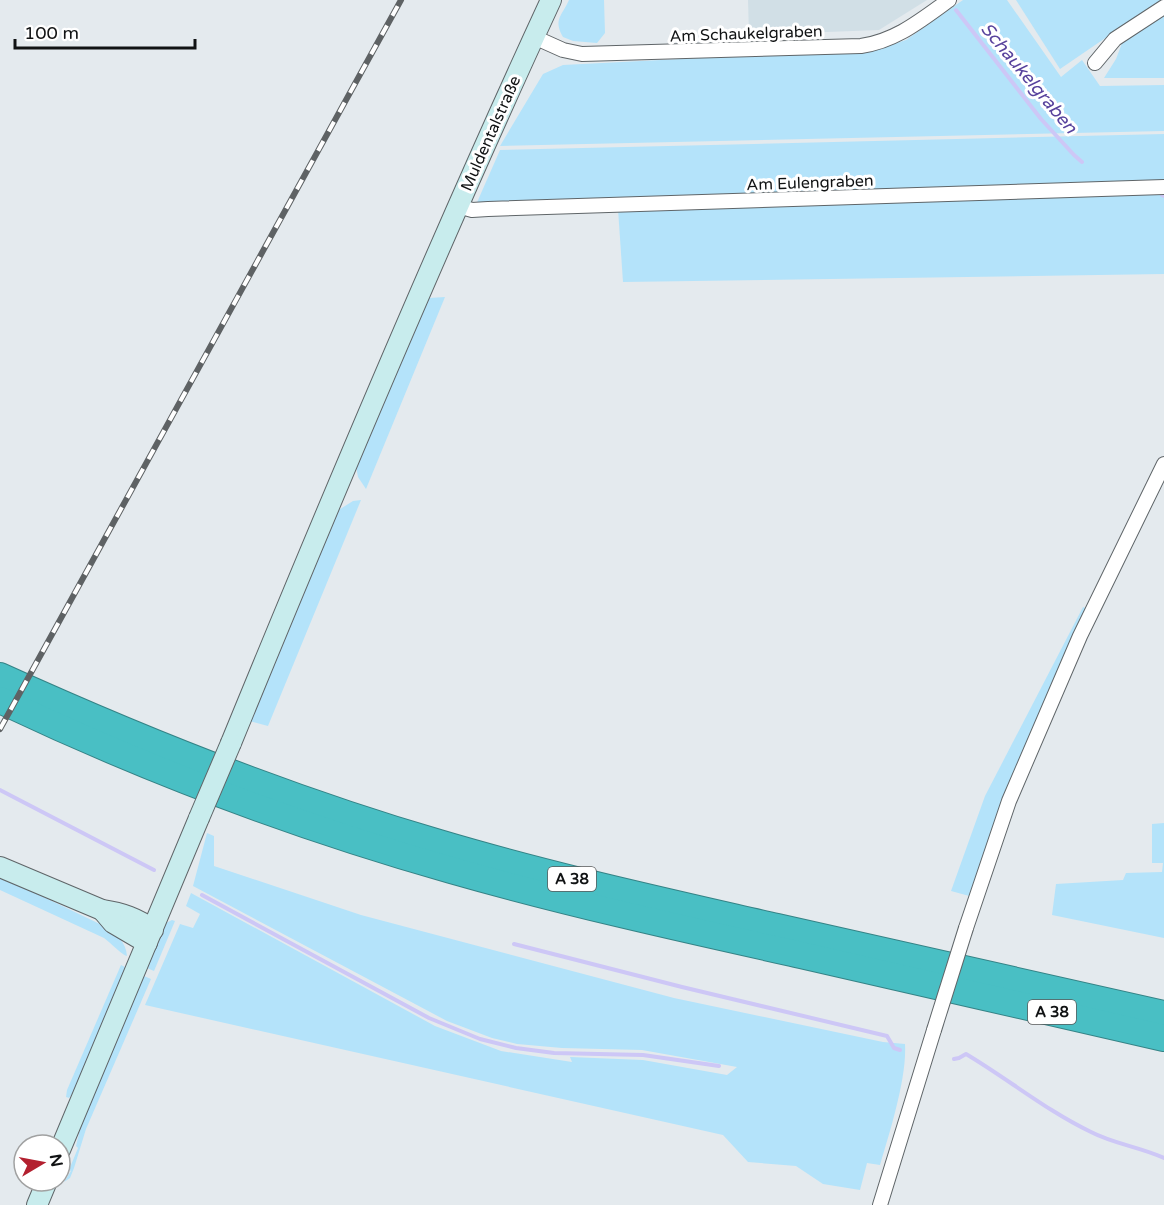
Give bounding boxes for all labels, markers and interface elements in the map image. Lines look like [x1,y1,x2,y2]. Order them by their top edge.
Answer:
scale bar [15,12,195,50]
water label: Schaukelgraben [976,18,1082,139]
street label: Am Schaukelgraben [669,21,823,47]
text: 100 m [24,22,79,44]
street label: Muldentalstraße [456,73,525,194]
street label: Am Eulengraben [746,171,874,195]
road number: A 38 [548,867,596,891]
road number: A 38 [1028,1000,1076,1024]
north arrow [12,1133,72,1193]
text: N [45,1153,67,1169]

